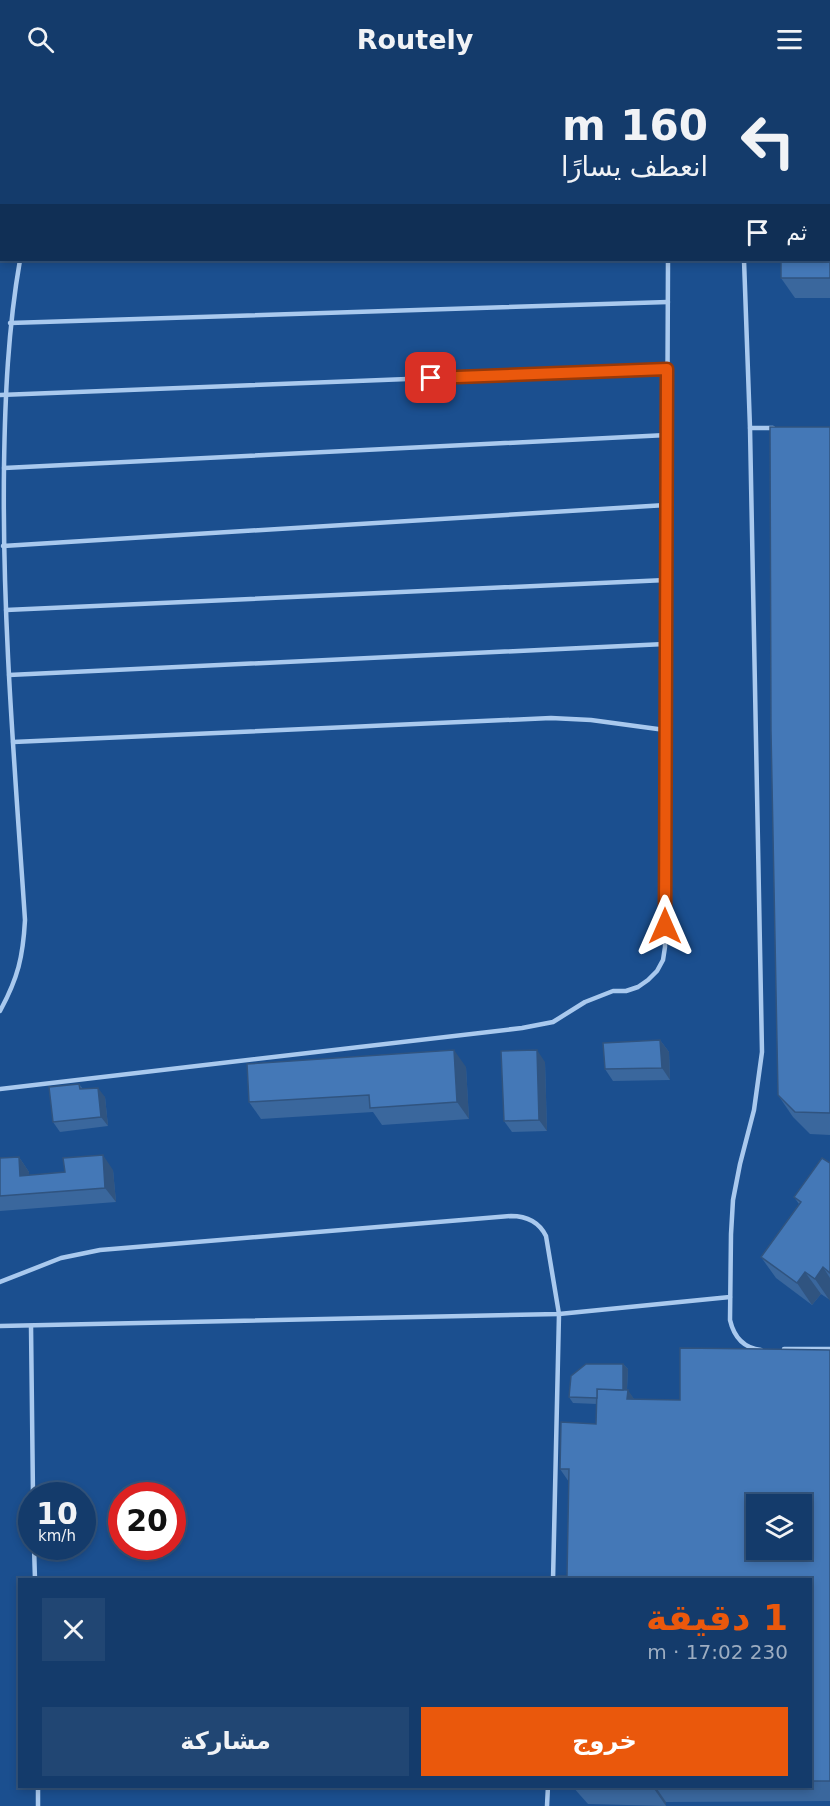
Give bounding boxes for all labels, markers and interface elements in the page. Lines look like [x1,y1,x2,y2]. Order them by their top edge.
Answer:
icon: search [24,23,57,56]
icon: menu [773,23,806,56]
text: Routely [357,24,473,55]
text: 160 m [562,101,708,150]
icon: left [729,102,807,180]
text: انعطف يسارًا [561,151,708,182]
icon: arrive [741,216,774,249]
text: ثم [786,220,807,245]
pin [405,352,456,403]
icon: arrive [414,361,447,394]
position arrow [633,894,697,958]
speed limit sign: 20 [108,1482,186,1560]
map controls [746,1494,812,1560]
button: layers [746,1494,812,1560]
text: 10 [36,1496,78,1531]
text: km/h [38,1527,76,1545]
text: 1 دقيقة [646,1597,788,1638]
button: close [42,1598,105,1661]
text: 230 m · 17:02 [647,1640,788,1664]
button: مشاركة [42,1707,409,1776]
button: خروج [421,1707,788,1776]

